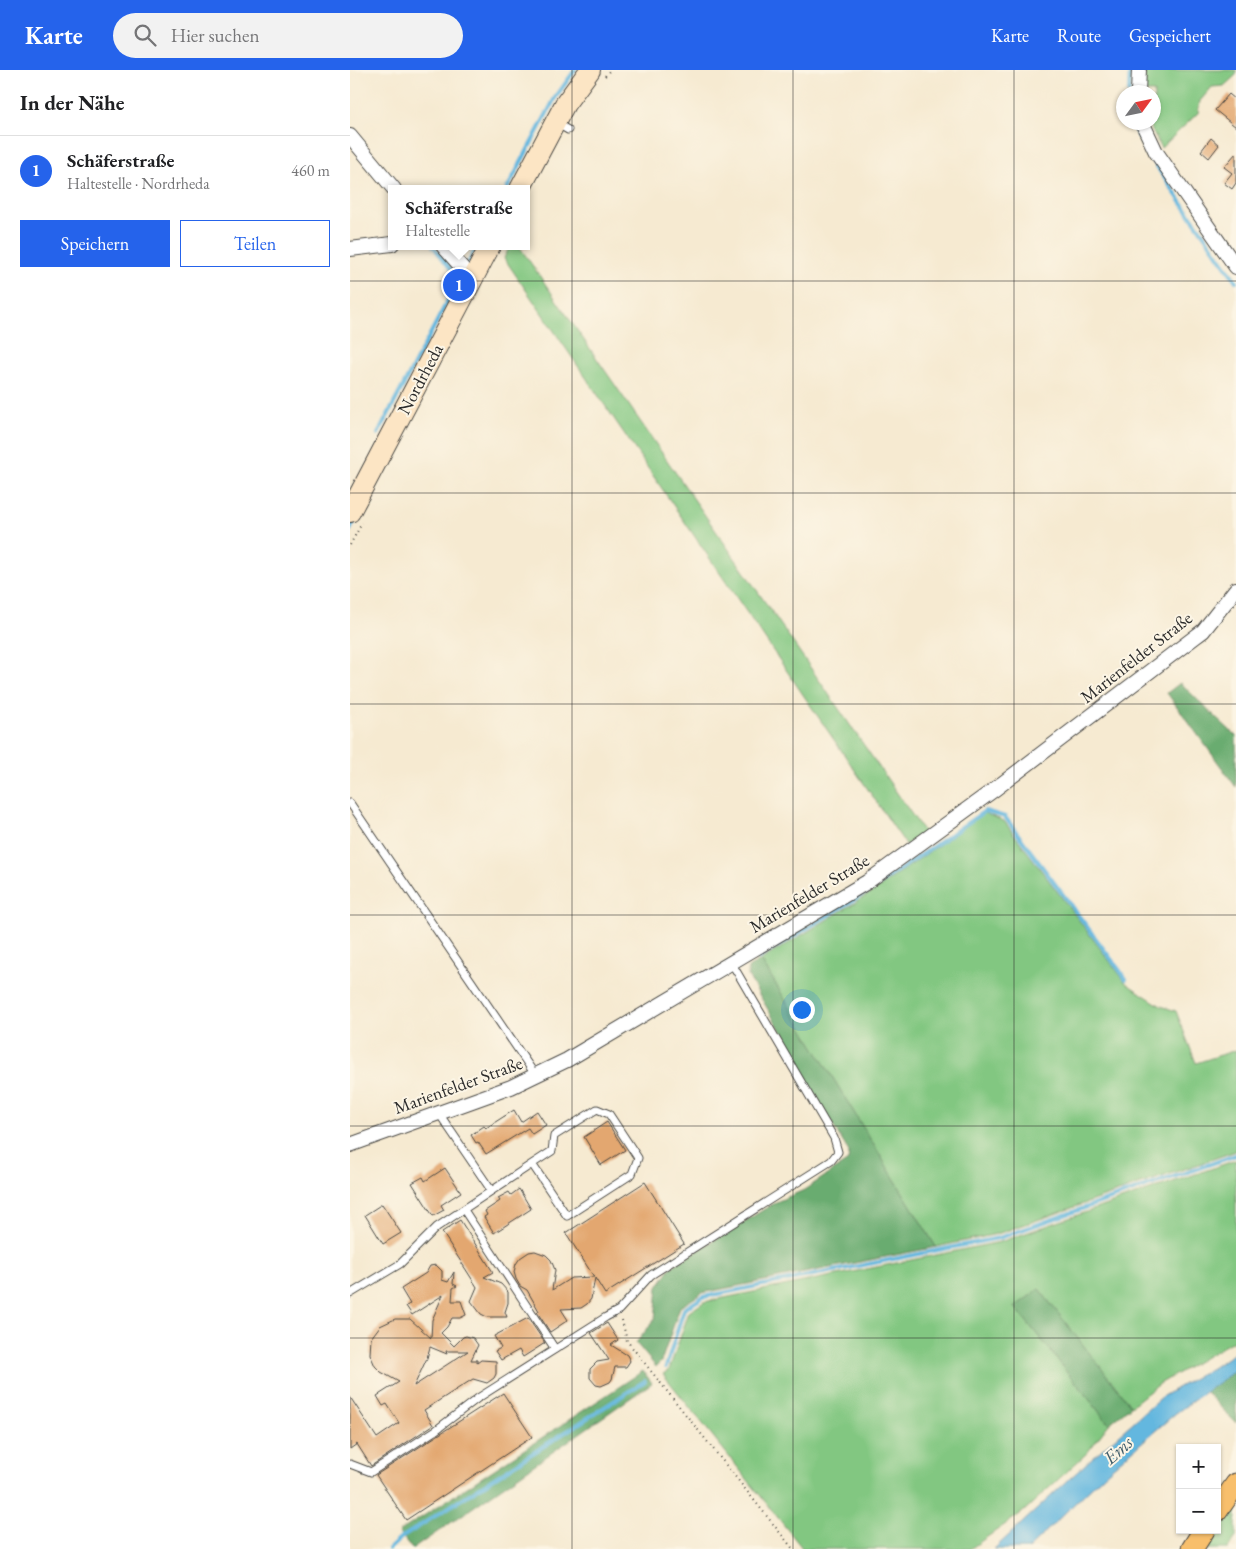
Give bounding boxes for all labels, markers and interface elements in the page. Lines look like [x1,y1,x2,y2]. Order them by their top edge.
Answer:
search box [113,13,463,58]
text: Karte [25,20,83,51]
icon: search [131,21,159,49]
text: Hier suchen [171,23,260,48]
text: Karte [991,24,1029,47]
text: Route [1057,24,1101,47]
text: Gespeichert [1129,24,1211,47]
north arrow [1116,85,1161,130]
text: In der Nähe [20,89,125,116]
text: Schäferstraße [67,148,174,173]
text: 1 [32,160,40,181]
text: 460 m [291,160,330,181]
text: Haltestelle · Nordrheda [67,173,210,194]
popup [388,185,530,250]
text: Schäferstraße [405,195,513,220]
button: Speichern [20,220,170,267]
button: Teilen [180,220,330,267]
text: Haltestelle [405,220,470,241]
pin: 1 [443,266,475,304]
street label: Nordrheda [392,339,449,418]
street label: Marienfelder Straße [1075,606,1197,708]
street label: Marienfelder Straße [745,848,873,938]
your location [789,997,815,1023]
street label: Marienfelder Straße [390,1051,526,1119]
water label: Ems [1097,1430,1139,1470]
map controls [1176,1444,1221,1534]
button: + [1176,1444,1221,1489]
button: − [1176,1489,1221,1534]

